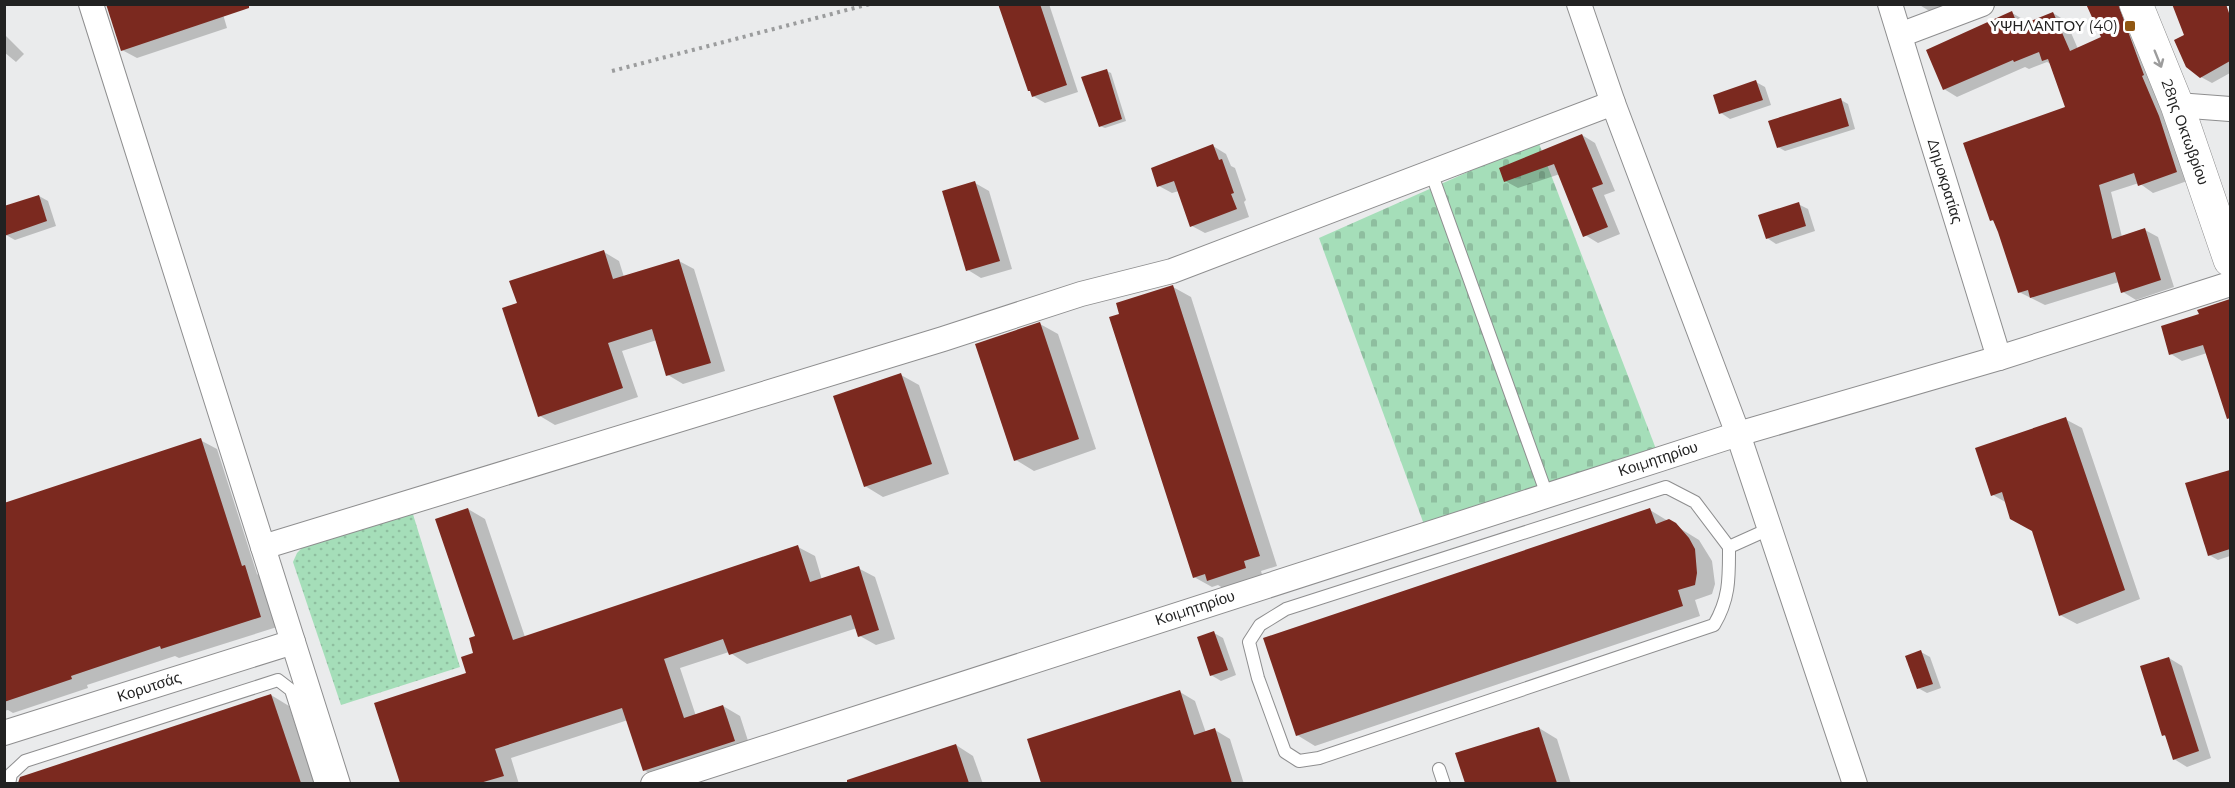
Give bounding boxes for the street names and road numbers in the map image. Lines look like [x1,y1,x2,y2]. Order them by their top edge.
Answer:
street label: 28ης Οκτωβρίου [2158,76,2213,187]
street label: Δημοκρατίας [1924,136,1967,225]
street label: Κοιμητηρίου [1616,437,1700,480]
street label: Κοιμητηρίου [1153,586,1237,629]
street label: Κορυτσάς [115,667,183,706]

